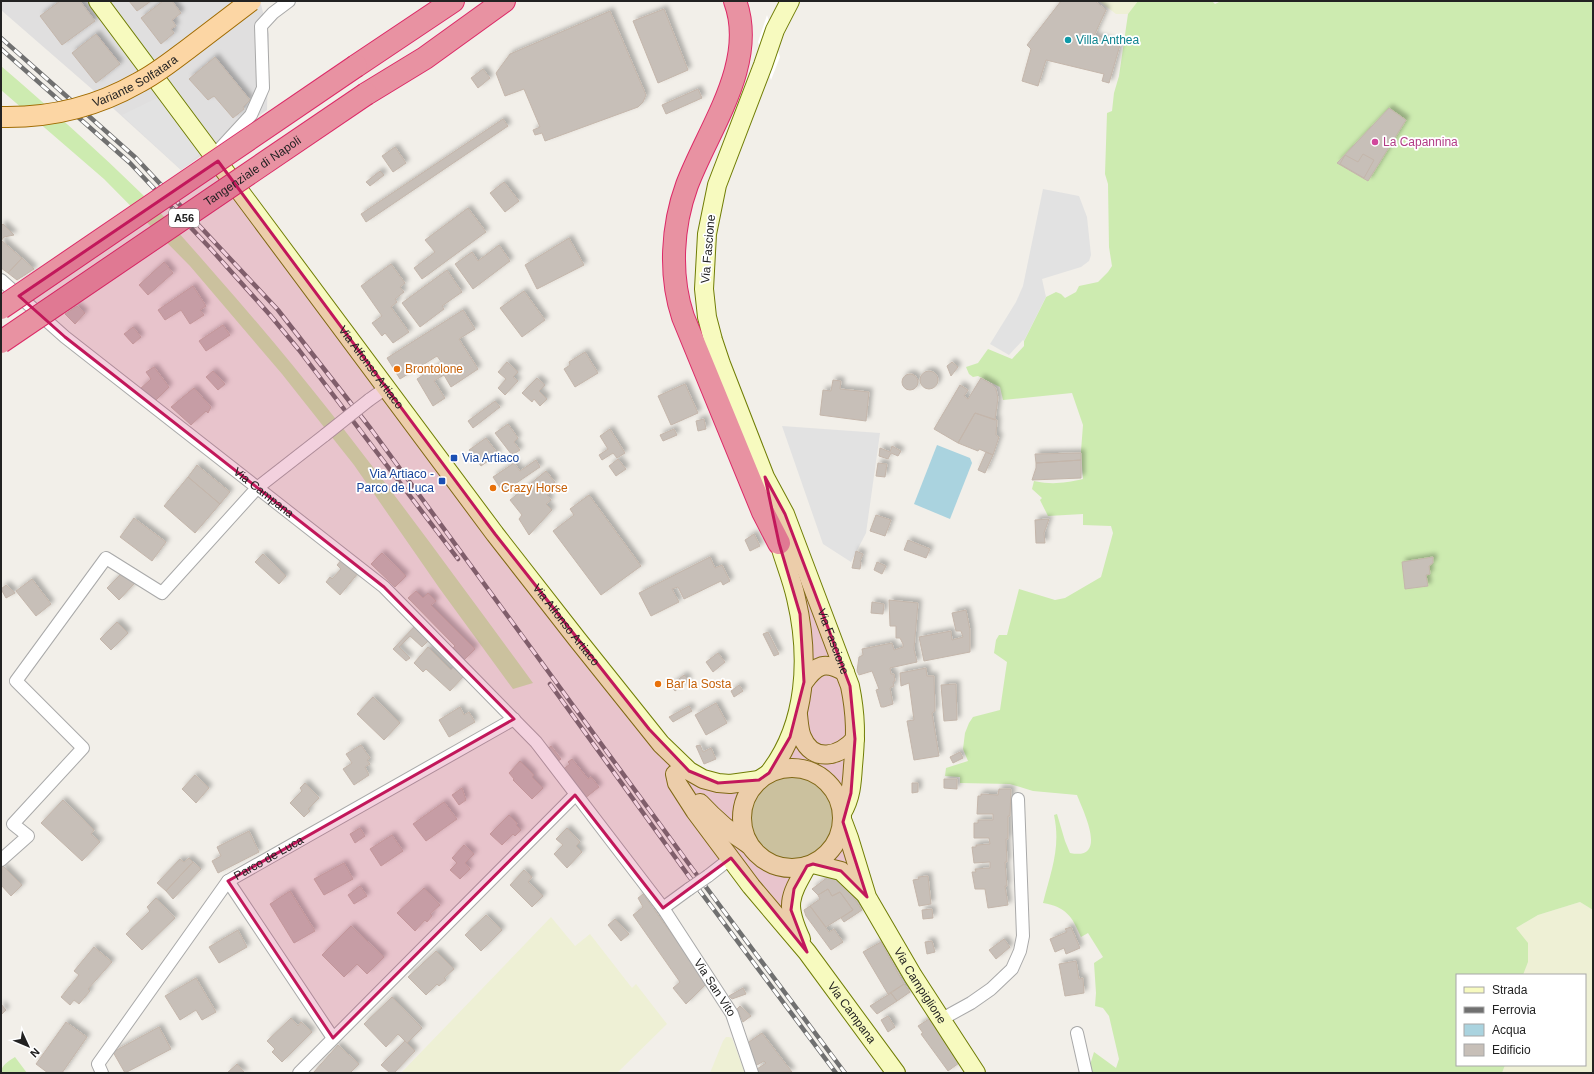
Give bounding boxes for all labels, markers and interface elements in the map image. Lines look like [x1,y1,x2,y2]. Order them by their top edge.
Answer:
place label: Villa Anthea [1076,33,1139,47]
marker: Villa Anthea [1063,35,1073,45]
street label: Variante Solfatara [91,52,181,110]
street label: Tangenziale di Napoli [201,133,304,209]
place label: La Capannina [1383,135,1458,149]
marker: La Capannina [1370,137,1380,147]
road number: A56 [169,209,199,227]
street label: Via Fascione [698,214,718,284]
street label: Via Alfonso Artiaco [336,323,407,412]
place label: Brontolone [405,362,463,376]
marker: Brontolone [392,364,402,374]
place label: Via Artiaco [462,451,519,465]
marker: Via Artiaco [449,453,459,463]
street label: Via Campana [231,465,297,521]
place label: Via Artiaco - Parco de Luca [357,467,434,495]
marker: Via Artiaco - Parco de Luca [437,476,447,486]
place label: Crazy Horse [501,481,568,495]
marker: Crazy Horse [488,483,498,493]
street label: Via Alfonso Artiaco [530,581,603,669]
street label: Via Fascione [814,607,852,677]
place label: Bar la Sosta [666,677,732,691]
marker: Bar la Sosta [653,679,663,689]
street label: Parco de Luca [231,833,306,883]
street label: Via Campiglione [891,945,949,1027]
street label: Via San Vito [691,956,739,1019]
legend [1456,974,1586,1066]
street label: Via Campana [824,979,879,1046]
text: Strada [1492,983,1528,997]
text: Ferrovia [1492,1003,1536,1017]
text: Acqua [1492,1023,1526,1037]
north arrow [8,1026,48,1066]
text: Edificio [1492,1043,1531,1057]
text: N [28,1046,42,1060]

